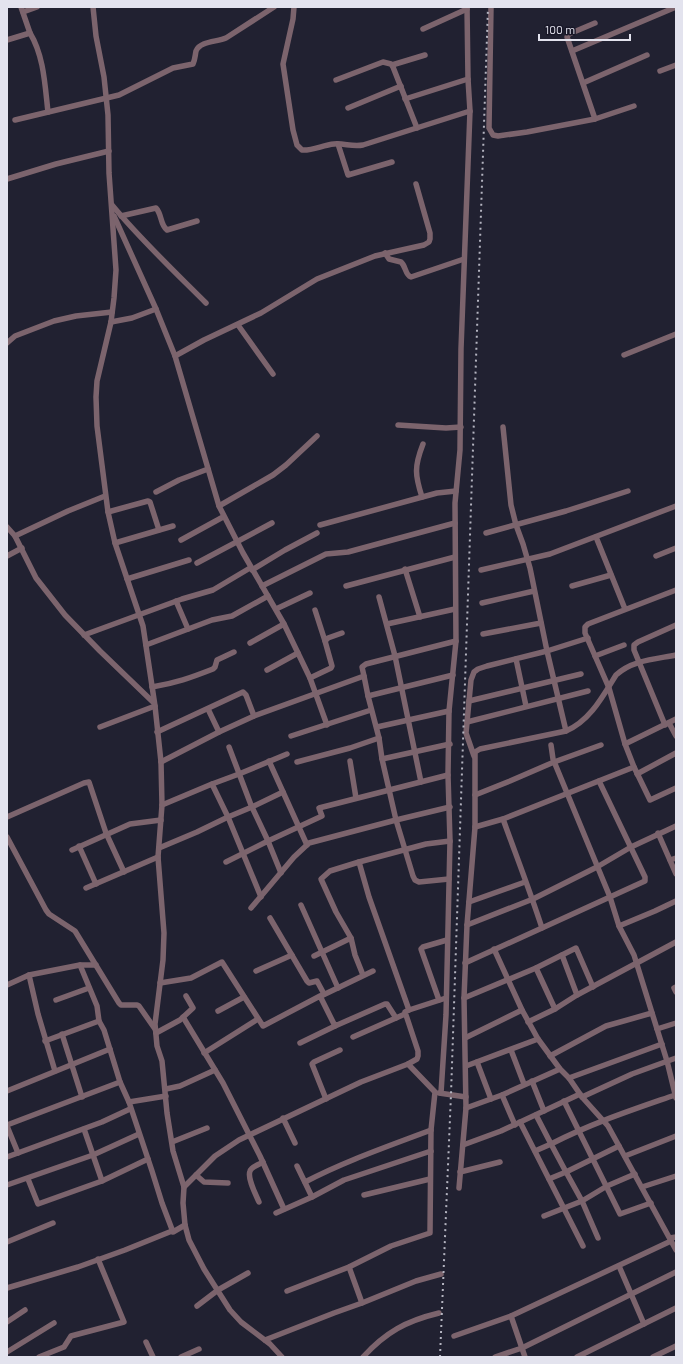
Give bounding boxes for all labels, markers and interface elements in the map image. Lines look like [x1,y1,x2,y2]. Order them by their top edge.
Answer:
scale bar [539,16,630,42]
text: 100 m [545,22,575,36]

